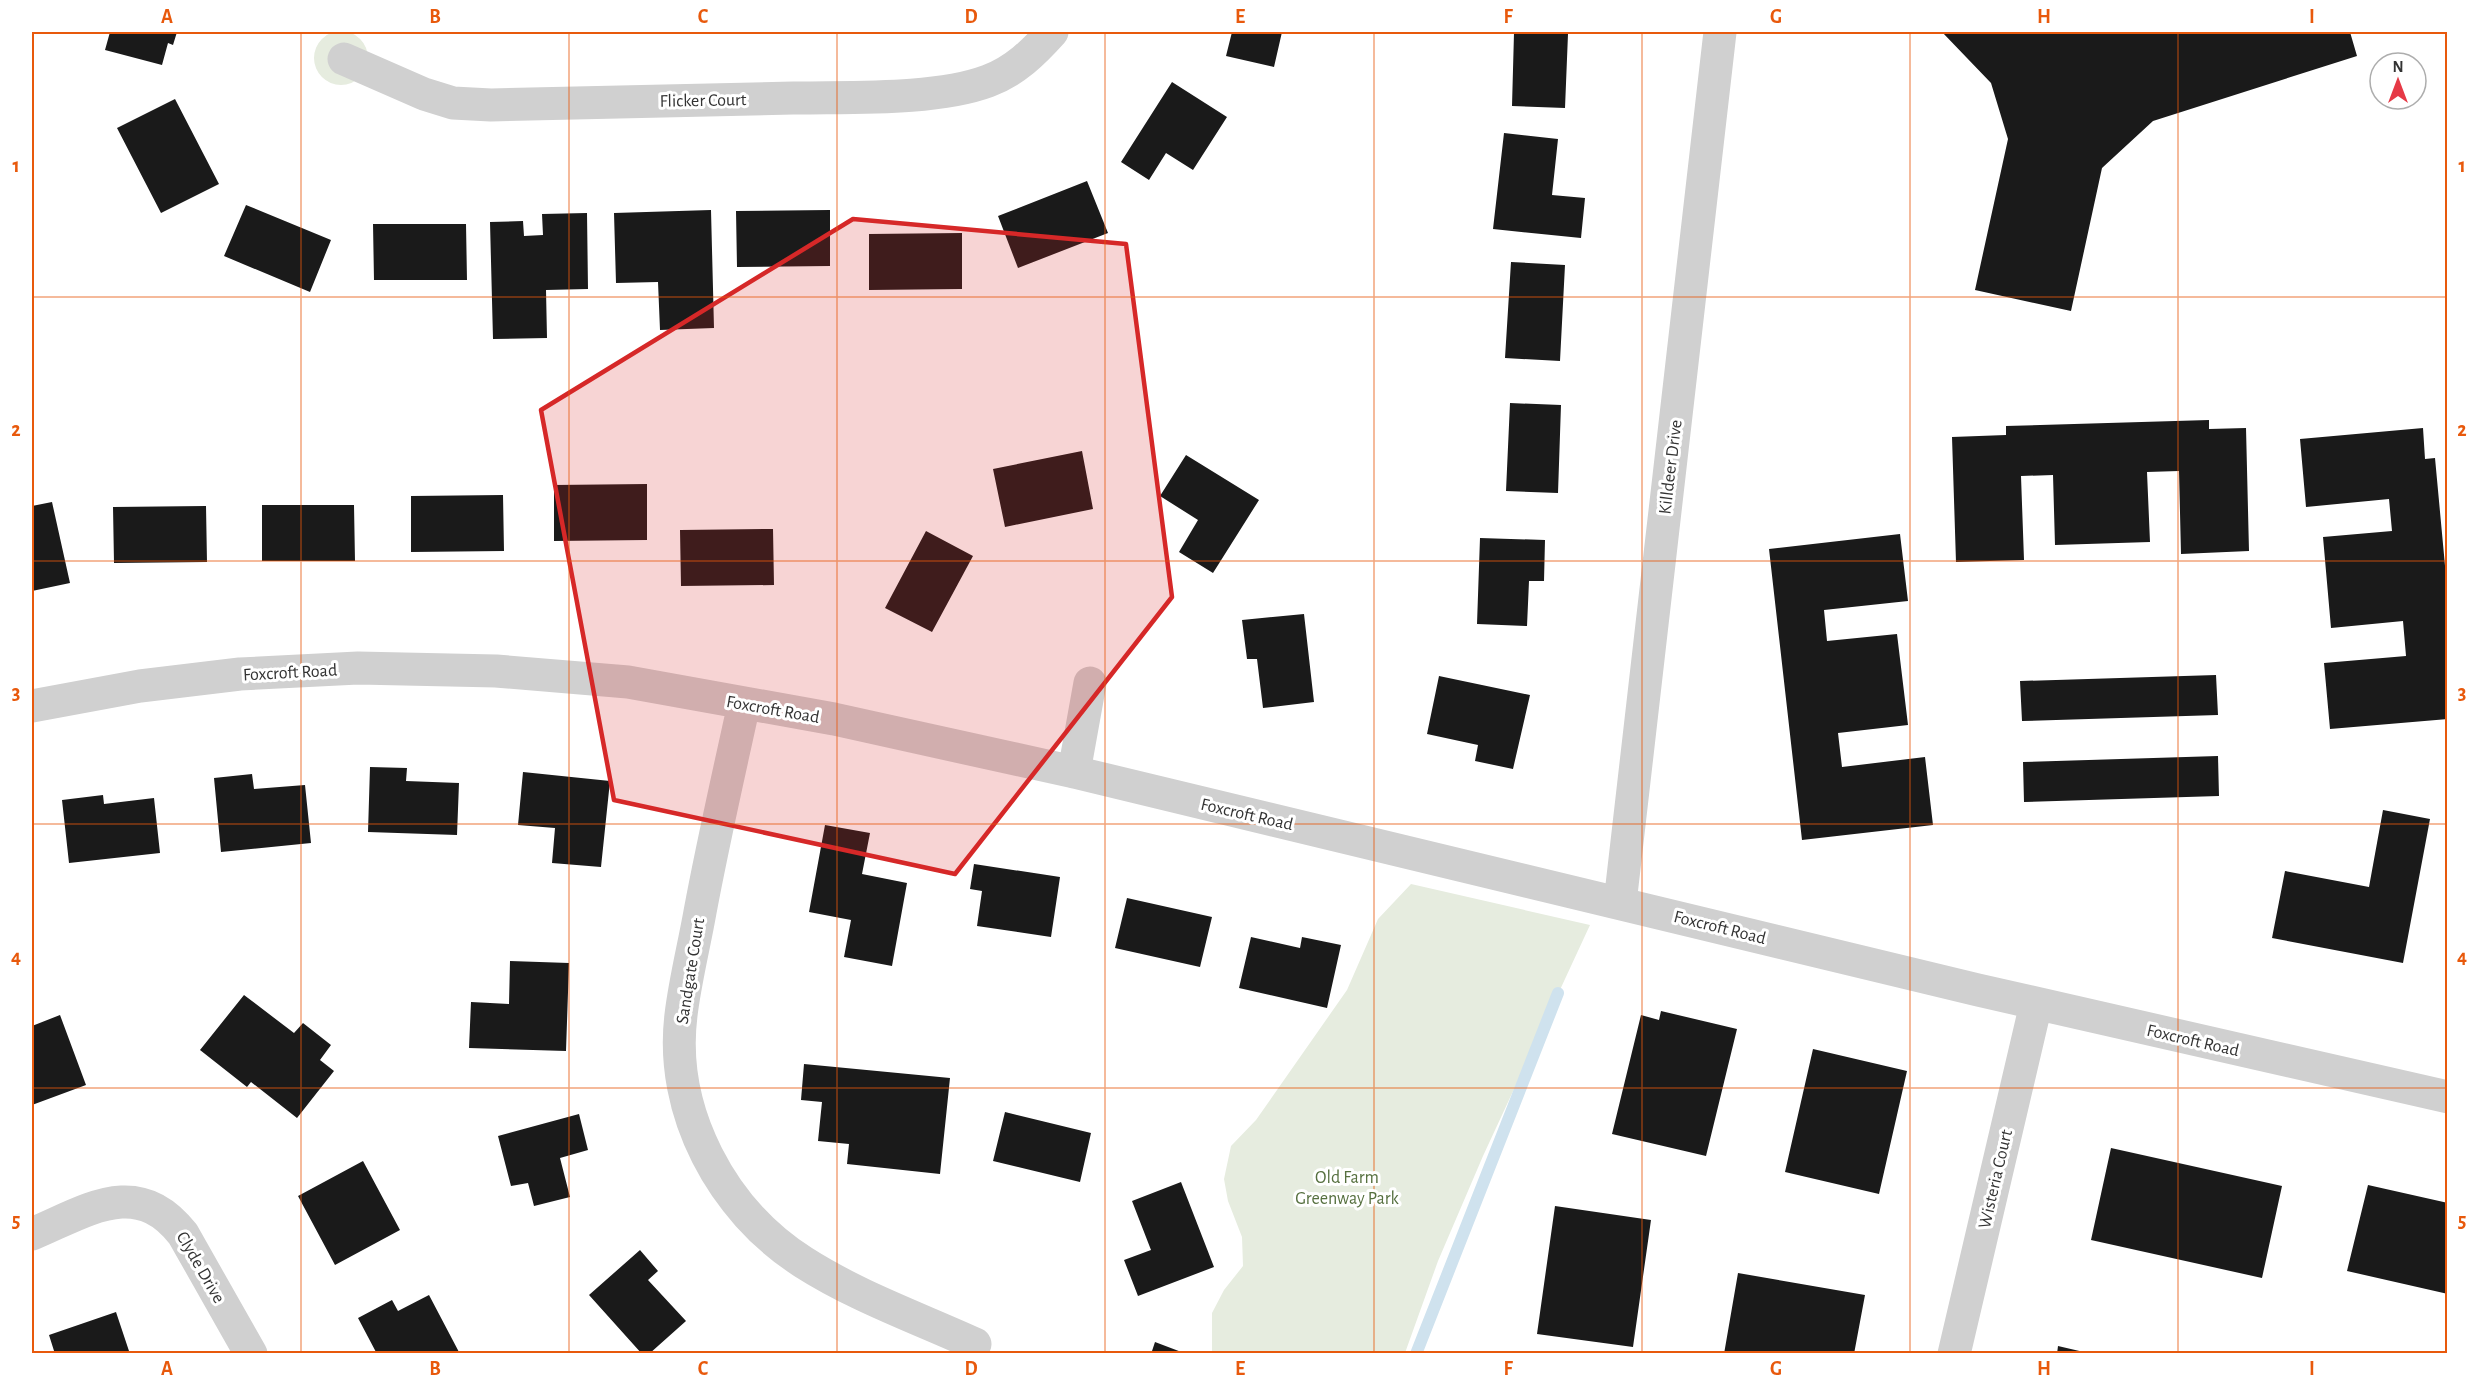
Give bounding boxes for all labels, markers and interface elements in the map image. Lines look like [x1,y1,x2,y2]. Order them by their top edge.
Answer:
text: A [161,7,173,27]
text: B [429,7,441,27]
text: C [698,7,709,27]
text: D [964,7,978,27]
text: E [1235,7,1245,27]
text: F [1503,7,1513,27]
text: G [1770,7,1782,27]
text: H [2037,7,2051,27]
text: I [2309,7,2315,27]
north arrow [2368,51,2428,111]
text: N [2392,59,2404,75]
street label: Flicker Court [659,91,747,111]
text: 1 [12,156,20,176]
text: 1 [2458,156,2466,176]
street label: Killdeer Drive [1656,419,1686,515]
text: 2 [11,420,21,440]
text: 2 [2457,420,2467,440]
street label: Foxcroft Road [242,662,338,684]
text: 3 [12,683,20,703]
text: 3 [2458,683,2466,703]
street label: Foxcroft Road [725,693,821,727]
street label: Foxcroft Road [1199,796,1295,834]
street label: Foxcroft Road [1672,908,1768,948]
street label: Sandgate Court [674,917,708,1025]
text: 4 [11,947,21,967]
text: 4 [2457,947,2467,967]
street label: Foxcroft Road [2145,1022,2241,1060]
street label: Wisteria Court [1976,1128,2016,1230]
park label: Old Farm Greenway Park [1295,1169,1400,1208]
text: 5 [12,1211,20,1231]
text: 5 [2458,1211,2466,1231]
street label: Clyde Drive [173,1229,228,1306]
text: A [161,1359,173,1379]
text: B [429,1359,441,1379]
text: C [698,1359,709,1379]
text: D [964,1359,978,1379]
text: E [1235,1359,1245,1379]
text: F [1503,1359,1513,1379]
text: G [1770,1359,1782,1379]
text: H [2037,1359,2051,1379]
text: I [2309,1359,2315,1379]

